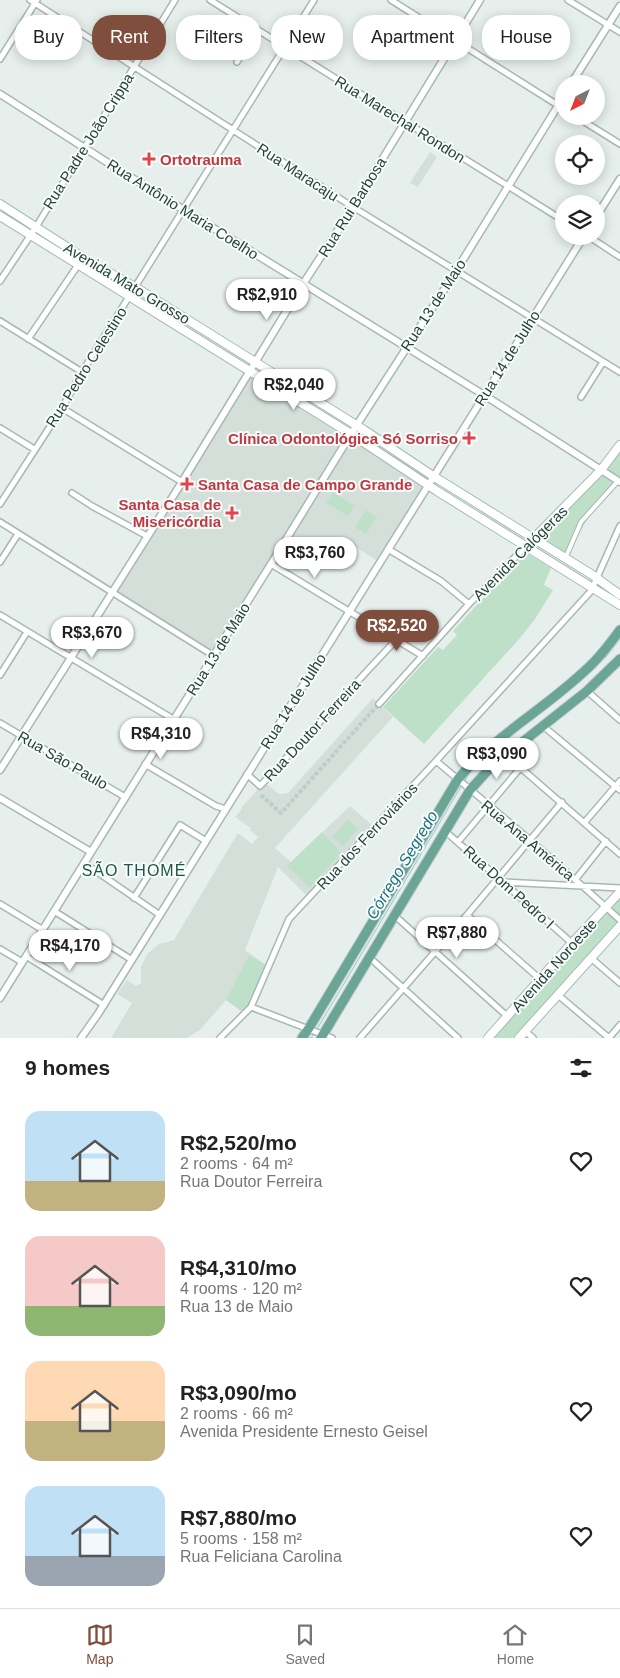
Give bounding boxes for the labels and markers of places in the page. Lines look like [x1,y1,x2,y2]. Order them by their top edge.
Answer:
place label: Ortotrauma [160,151,242,168]
marker: Ortotrauma [142,152,156,166]
pin: R$2,910 [221,278,313,321]
pin: R$2,040 [248,368,340,411]
place label: Clínica Odontológica Só Sorriso [228,430,458,447]
marker: Clínica Odontológica Só Sorriso [462,431,476,445]
place label: Santa Casa de Campo Grande [198,476,412,493]
marker: Santa Casa de Campo Grande [180,477,194,491]
place label: Santa Casa de Misericórdia [118,496,222,530]
marker: Santa Casa de Misericórdia [225,506,239,520]
pin: R$3,760 [269,536,361,579]
pin: R$2,520 [351,610,443,652]
pin: R$3,670 [46,616,138,659]
pin: R$4,310 [115,718,207,760]
pin: R$3,090 [451,738,543,780]
pin: R$7,880 [411,916,503,959]
pin: R$4,170 [24,930,116,972]

